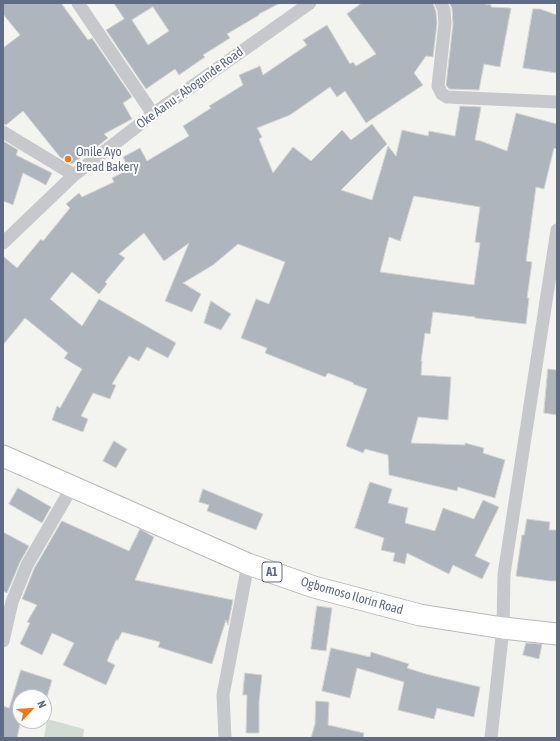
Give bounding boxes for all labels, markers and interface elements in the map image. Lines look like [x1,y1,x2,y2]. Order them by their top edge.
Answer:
street label: Oke Aanu - Abogunde Road [134,44,246,132]
place label: Onile Ayo Bread Bakery [76,144,139,175]
marker: Onile Ayo Bread Bakery [63,154,73,164]
road number: A1 [262,562,282,582]
street label: Ogbomoso Ilorin Road [299,574,405,618]
north arrow [12,689,52,729]
text: N [35,699,49,710]

